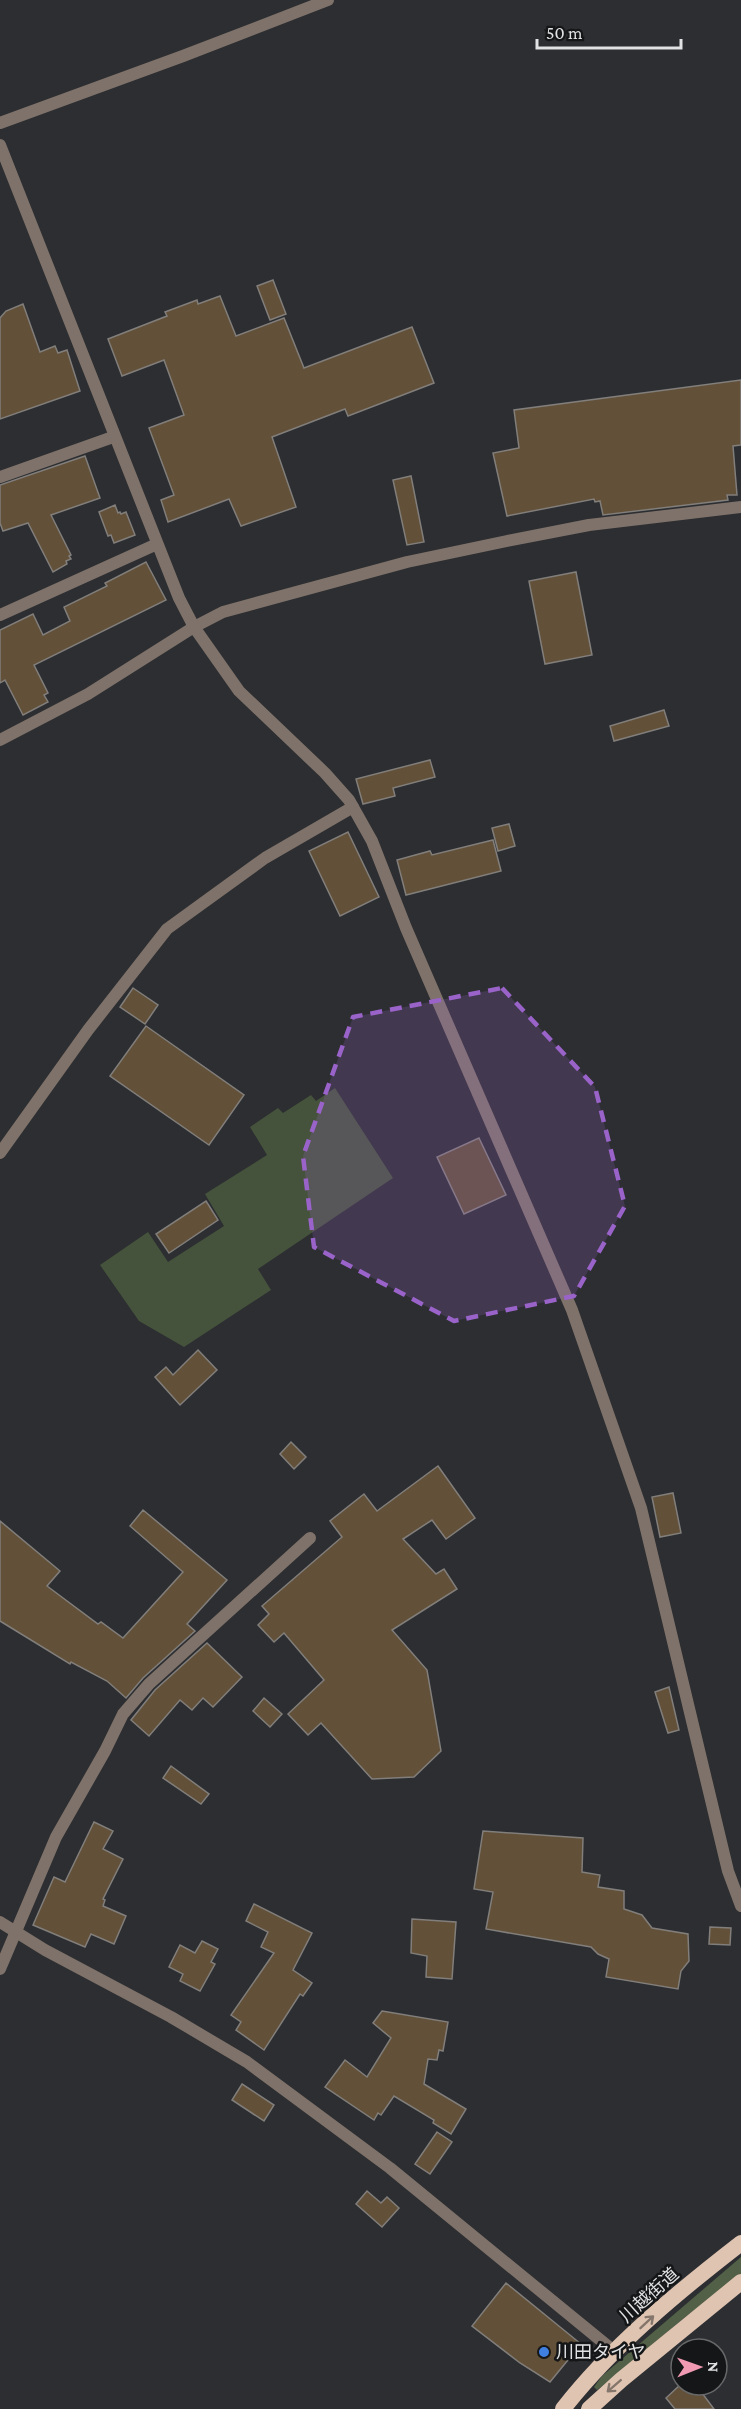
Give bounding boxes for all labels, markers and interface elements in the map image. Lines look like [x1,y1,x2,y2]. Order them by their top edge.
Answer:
scale bar [537,12,681,50]
text: 50 m [546,23,583,43]
street label: 川越街道 [616,2263,682,2327]
one-way arrow [640,2315,655,2329]
north arrow [669,2337,729,2397]
place label: 川田タイヤ [556,2342,645,2362]
marker: 川田タイヤ [537,2345,551,2359]
text: N [705,2361,722,2372]
one-way arrow [607,2379,622,2393]

